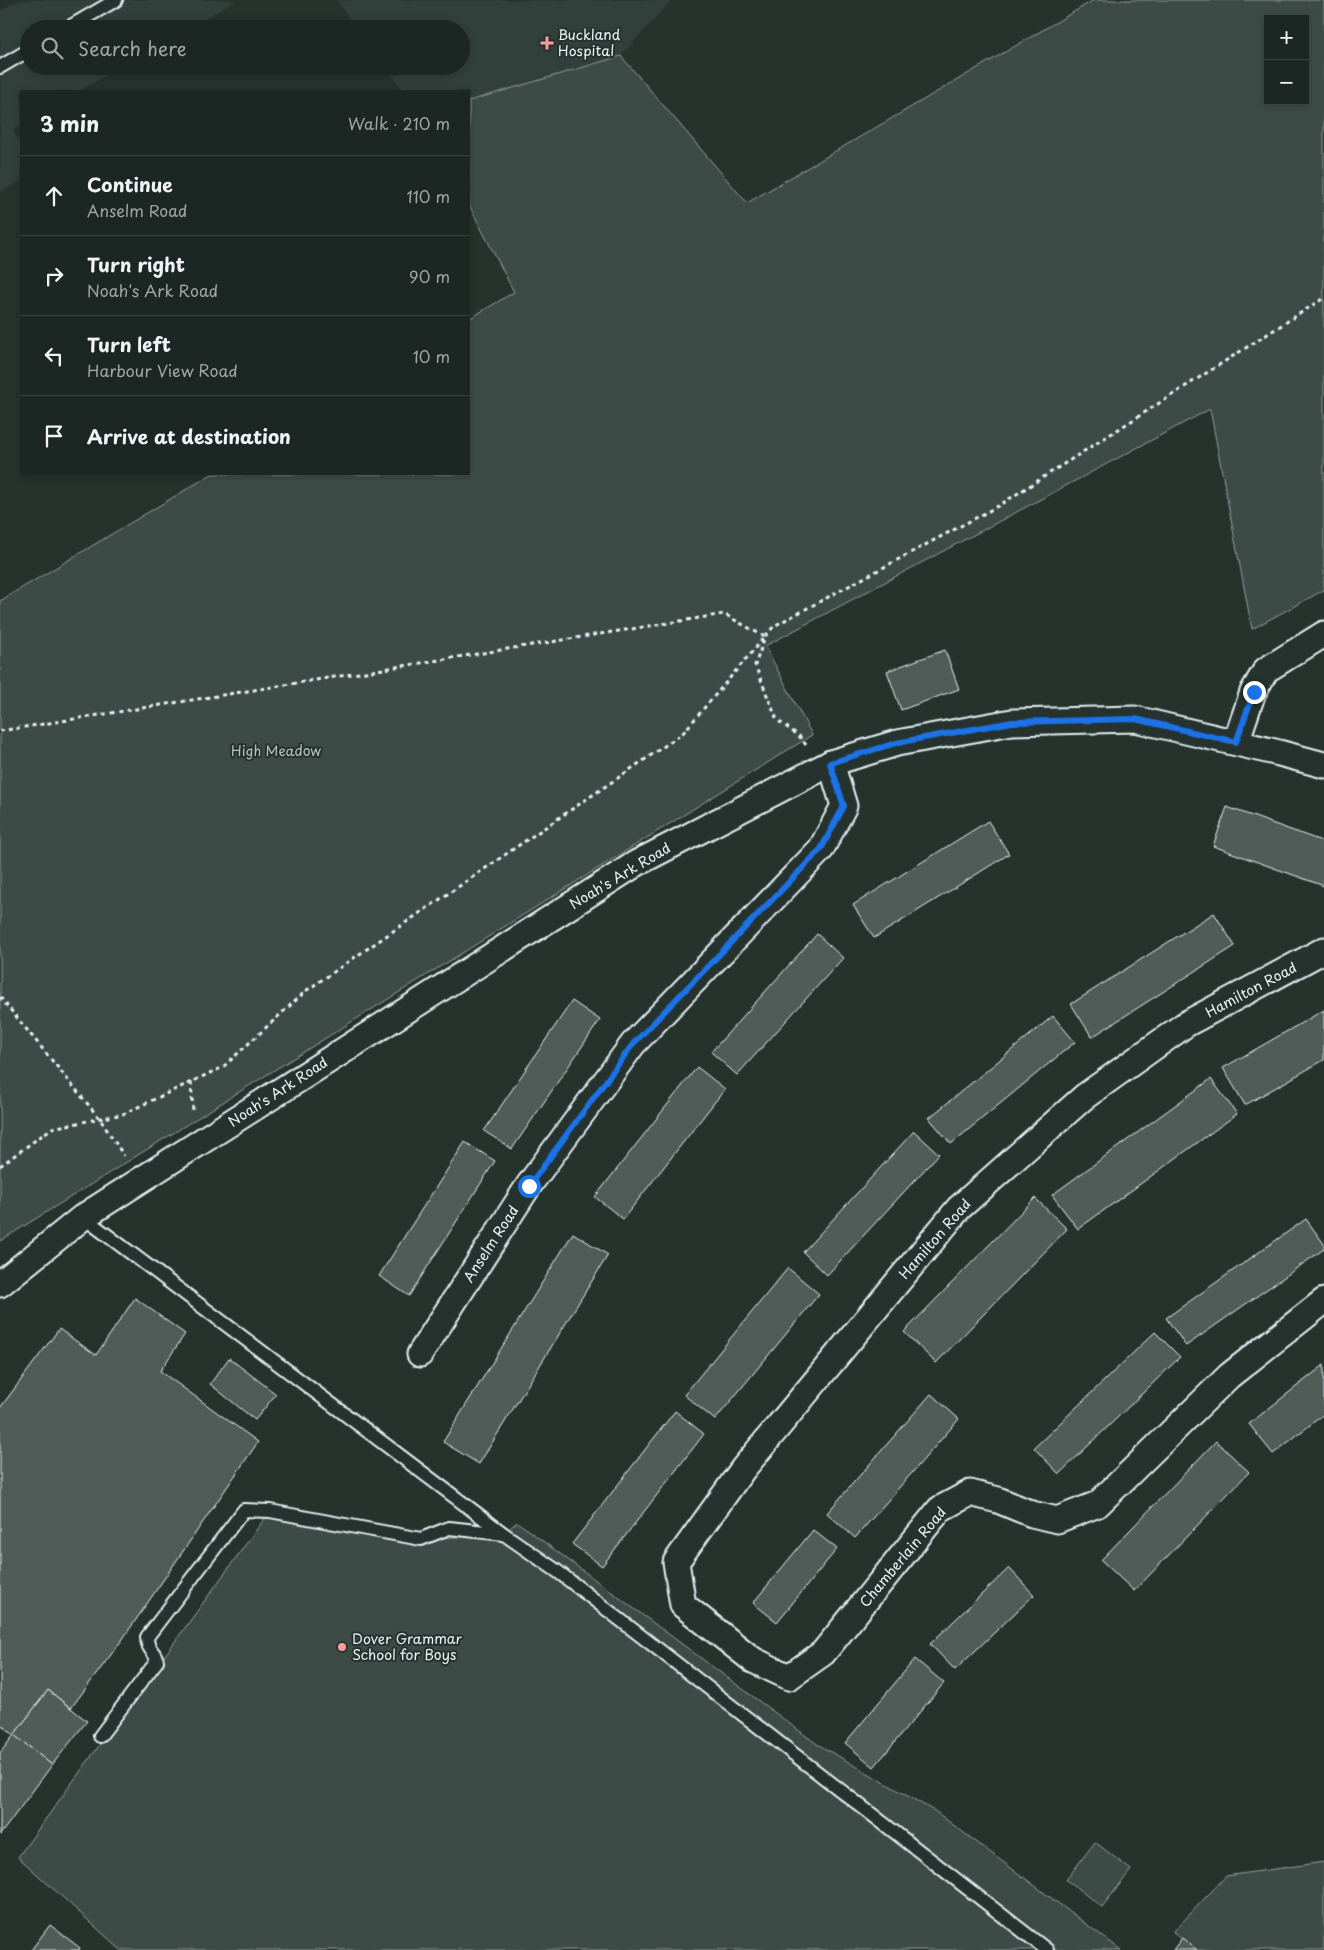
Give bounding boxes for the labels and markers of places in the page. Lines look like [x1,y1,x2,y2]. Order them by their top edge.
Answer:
place label: Buckland Hospital [558,24,621,61]
marker: Buckland Hospital [540,36,554,50]
place label: Dover Grammar School for Boys [352,1628,463,1665]
marker: Dover Grammar School for Boys [336,1641,348,1653]

